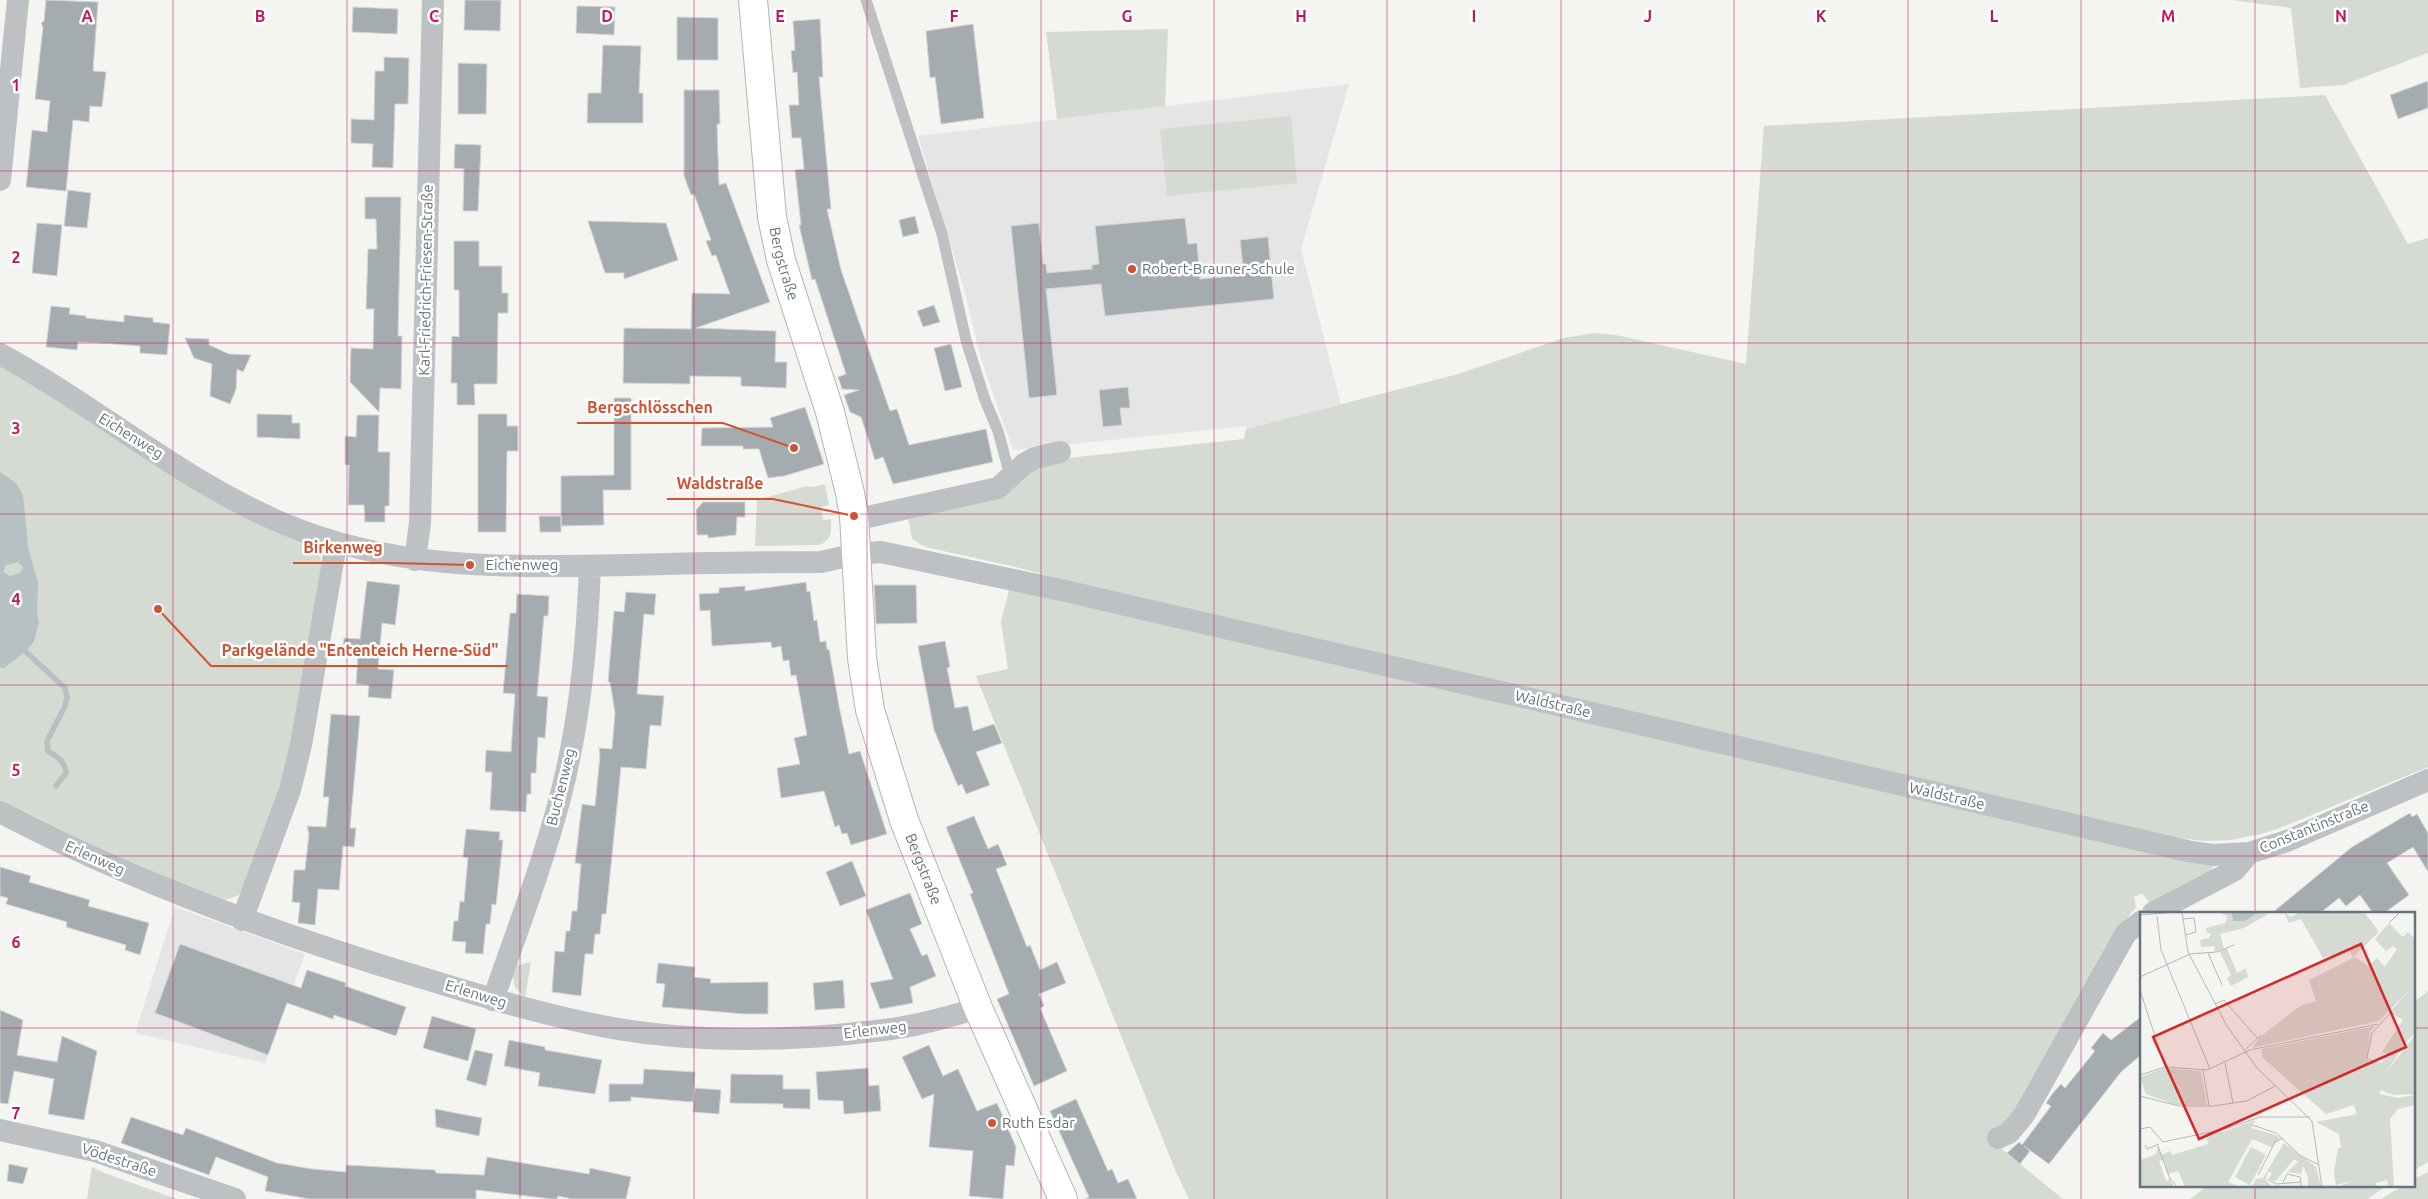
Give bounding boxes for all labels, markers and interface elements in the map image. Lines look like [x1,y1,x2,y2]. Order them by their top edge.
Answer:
text: A [81,7,93,25]
text: B [255,7,265,25]
text: C [429,7,439,25]
text: D [601,7,613,25]
text: E [775,7,785,25]
text: F [950,7,959,25]
text: G [1121,7,1133,25]
text: H [1295,7,1307,25]
text: I [1472,7,1476,25]
text: J [1644,7,1652,25]
text: K [1816,7,1827,25]
text: L [1990,7,1999,25]
text: M [2161,7,2175,25]
text: N [2335,7,2347,25]
text: 1 [11,76,21,94]
street label: Karl-Friedrich-Friesen-Straße [415,184,436,376]
street label: Bergstraße [766,225,802,302]
text: 2 [11,248,21,266]
place label: Robert-Brauner-Schule [1142,260,1295,277]
marker: Robert-Brauner-Schule [1126,263,1138,275]
callout: Bergschlösschen [577,392,723,423]
text: Bergschlösschen [587,398,713,416]
street label: Eichenweg [96,409,167,462]
text: 3 [11,419,21,437]
callout: Waldstraße [667,468,773,499]
text: Waldstraße [677,474,763,492]
callout: Birkenweg [293,532,392,563]
text: Birkenweg [303,538,383,556]
street label: Eichenweg [486,556,558,573]
text: 4 [11,590,21,608]
callout: Parkgelände "Ententeich Herne-Süd" [211,635,508,666]
text: Parkgelände "Ententeich Herne-Süd" [222,641,498,659]
street label: Waldstraße [1514,687,1593,720]
street label: Buchenweg [543,746,578,827]
text: 5 [11,761,21,779]
street label: Waldstraße [1908,779,1987,812]
street label: Constantinstraße [2257,797,2371,856]
street label: Bergstraße [902,831,945,907]
street label: Erlenweg [63,837,128,878]
inset map [2140,912,2416,1186]
text: 6 [11,933,21,951]
street label: Erlenweg [443,976,509,1011]
street label: Erlenweg [842,1017,907,1042]
text: 7 [11,1104,21,1122]
place label: Ruth Esdar [1002,1114,1075,1131]
marker: Ruth Esdar [986,1117,998,1129]
street label: Vödestraße [79,1139,159,1180]

